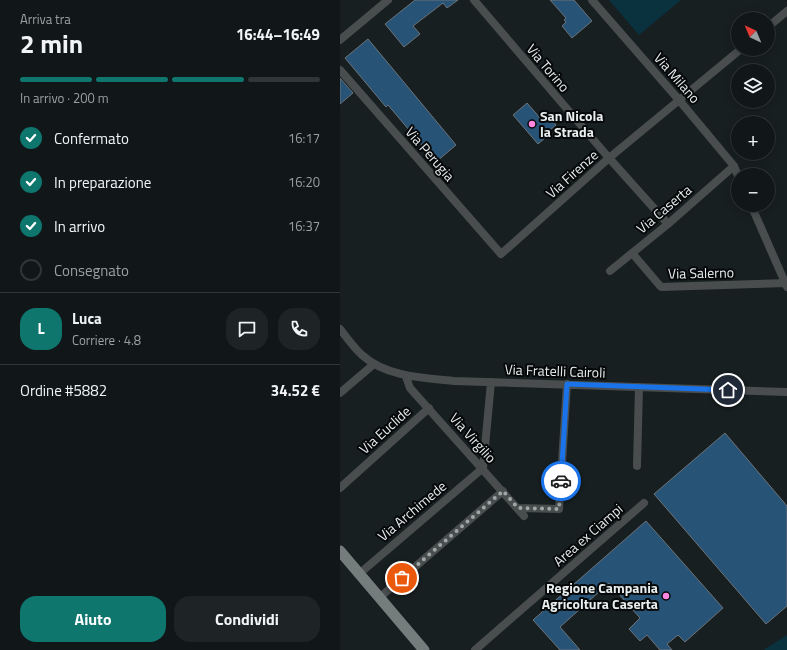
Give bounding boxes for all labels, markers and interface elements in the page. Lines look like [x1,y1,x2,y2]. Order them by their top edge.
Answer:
text: Arriva tra [20,9,71,29]
north arrow [731,12,775,56]
map controls [731,12,775,212]
text: 16:44–16:49 [236,23,320,46]
text: 2 min [20,24,83,63]
street label: Via Torino [522,39,575,96]
street label: Via Milano [649,48,705,108]
button: layers [731,64,775,108]
text: In arrivo · 200 m [20,88,109,108]
place label: San Nicola la Strada [540,105,603,142]
button: + [731,116,775,160]
marker: San Nicola la Strada [527,119,537,129]
street label: Via Perugia [401,122,460,186]
icon: check [20,127,42,149]
text: Confermato [54,127,129,150]
text: 16:17 [288,128,320,148]
street label: Via Firenze [541,144,603,203]
button: − [731,168,775,212]
icon: check [20,171,42,193]
text: In preparazione [54,171,151,194]
text: 16:20 [288,172,320,192]
street label: Via Caserta [632,179,696,238]
icon: check [20,215,42,237]
text: In arrivo [54,215,105,238]
text: 16:37 [288,216,320,236]
text: Consegnato [54,259,129,282]
street label: Via Salerno [668,261,734,284]
text: Luca [72,307,102,330]
button: chat [226,308,268,350]
button: phone [278,308,320,350]
text: L [37,317,45,340]
text: Corriere · 4.8 [72,330,141,350]
street label: Via Fratelli Cairoli [504,358,606,383]
pin [711,373,745,407]
text: Ordine #5882 [20,379,107,402]
text: 34.52 € [271,379,320,402]
icon: home [717,379,739,401]
street label: Via Euclide [354,401,415,459]
street label: Via Virgilio [445,408,502,467]
courier [541,461,581,501]
icon: car [550,470,572,492]
street label: Via Archimede [373,475,451,546]
street label: Area ex Ciampi [548,498,627,571]
pin [385,561,419,595]
icon: bag [391,567,413,589]
place label: Regione Campania Agricoltura Caserta [542,577,658,614]
marker: Regione Campania Agricoltura Caserta [661,591,671,601]
button: Aiuto [20,596,166,642]
button: Condividi [174,596,320,642]

